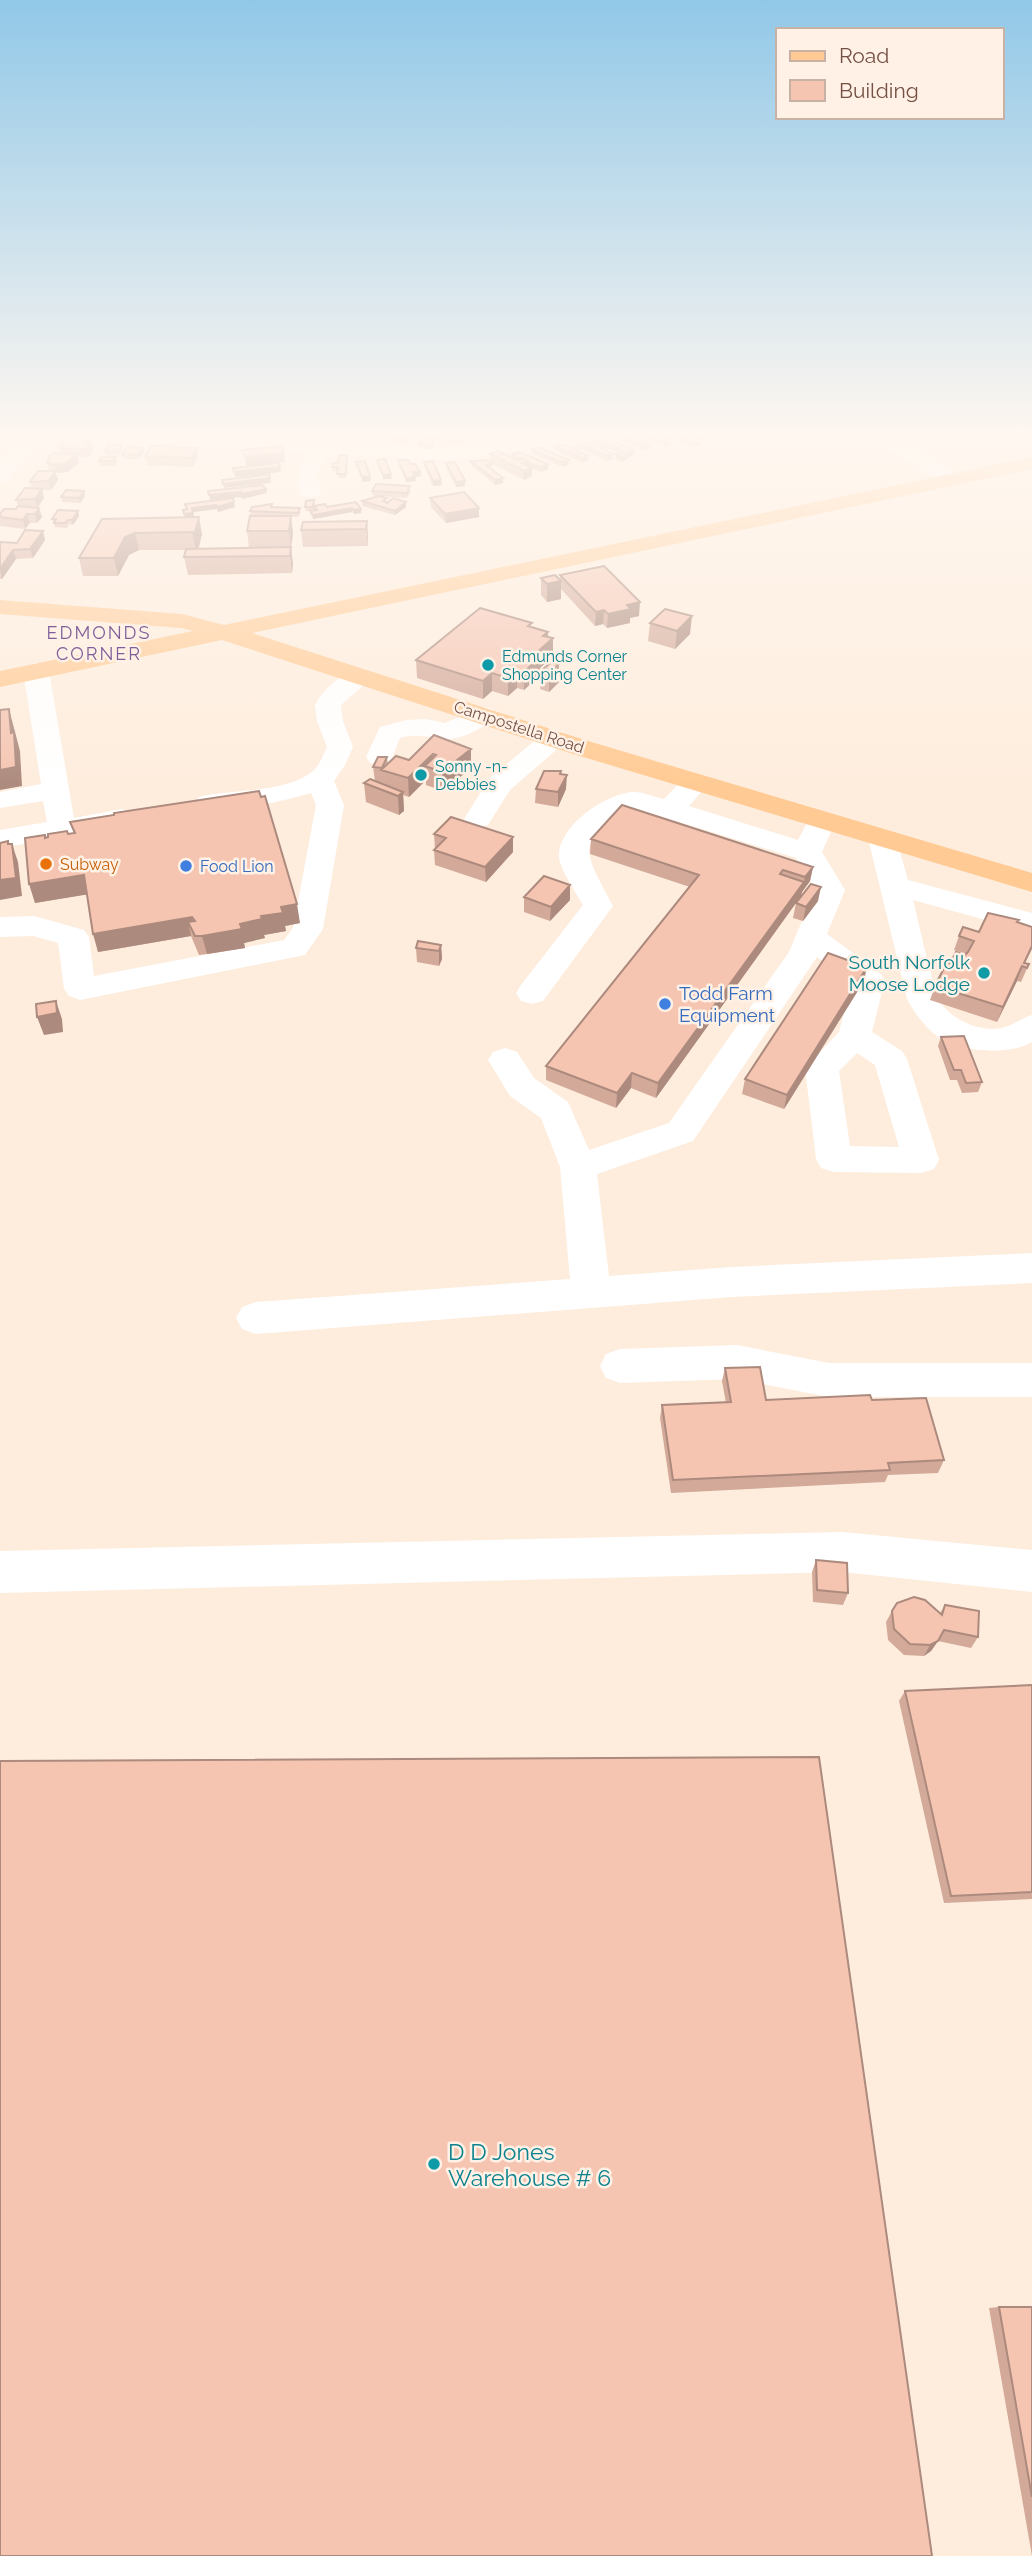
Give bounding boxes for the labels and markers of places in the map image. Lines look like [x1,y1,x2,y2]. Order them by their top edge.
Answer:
place label: Edmunds Corner Shopping Center [502,647,628,684]
marker: Edmunds Corner Shopping Center [480,657,496,673]
place label: Sonny -n- Debbies [435,757,508,794]
marker: Sonny -n- Debbies [413,767,429,783]
place label: Subway [60,855,119,874]
marker: Subway [38,856,54,872]
place label: Food Lion [200,857,274,876]
marker: Food Lion [178,858,194,874]
place label: South Norfolk Moose Lodge [849,951,970,995]
marker: South Norfolk Moose Lodge [976,965,992,981]
place label: Todd Farm Equipment [679,982,776,1026]
marker: Todd Farm Equipment [657,996,673,1012]
place label: D D Jones Warehouse # 6 [448,2138,611,2191]
marker: D D Jones Warehouse # 6 [426,2156,442,2172]

